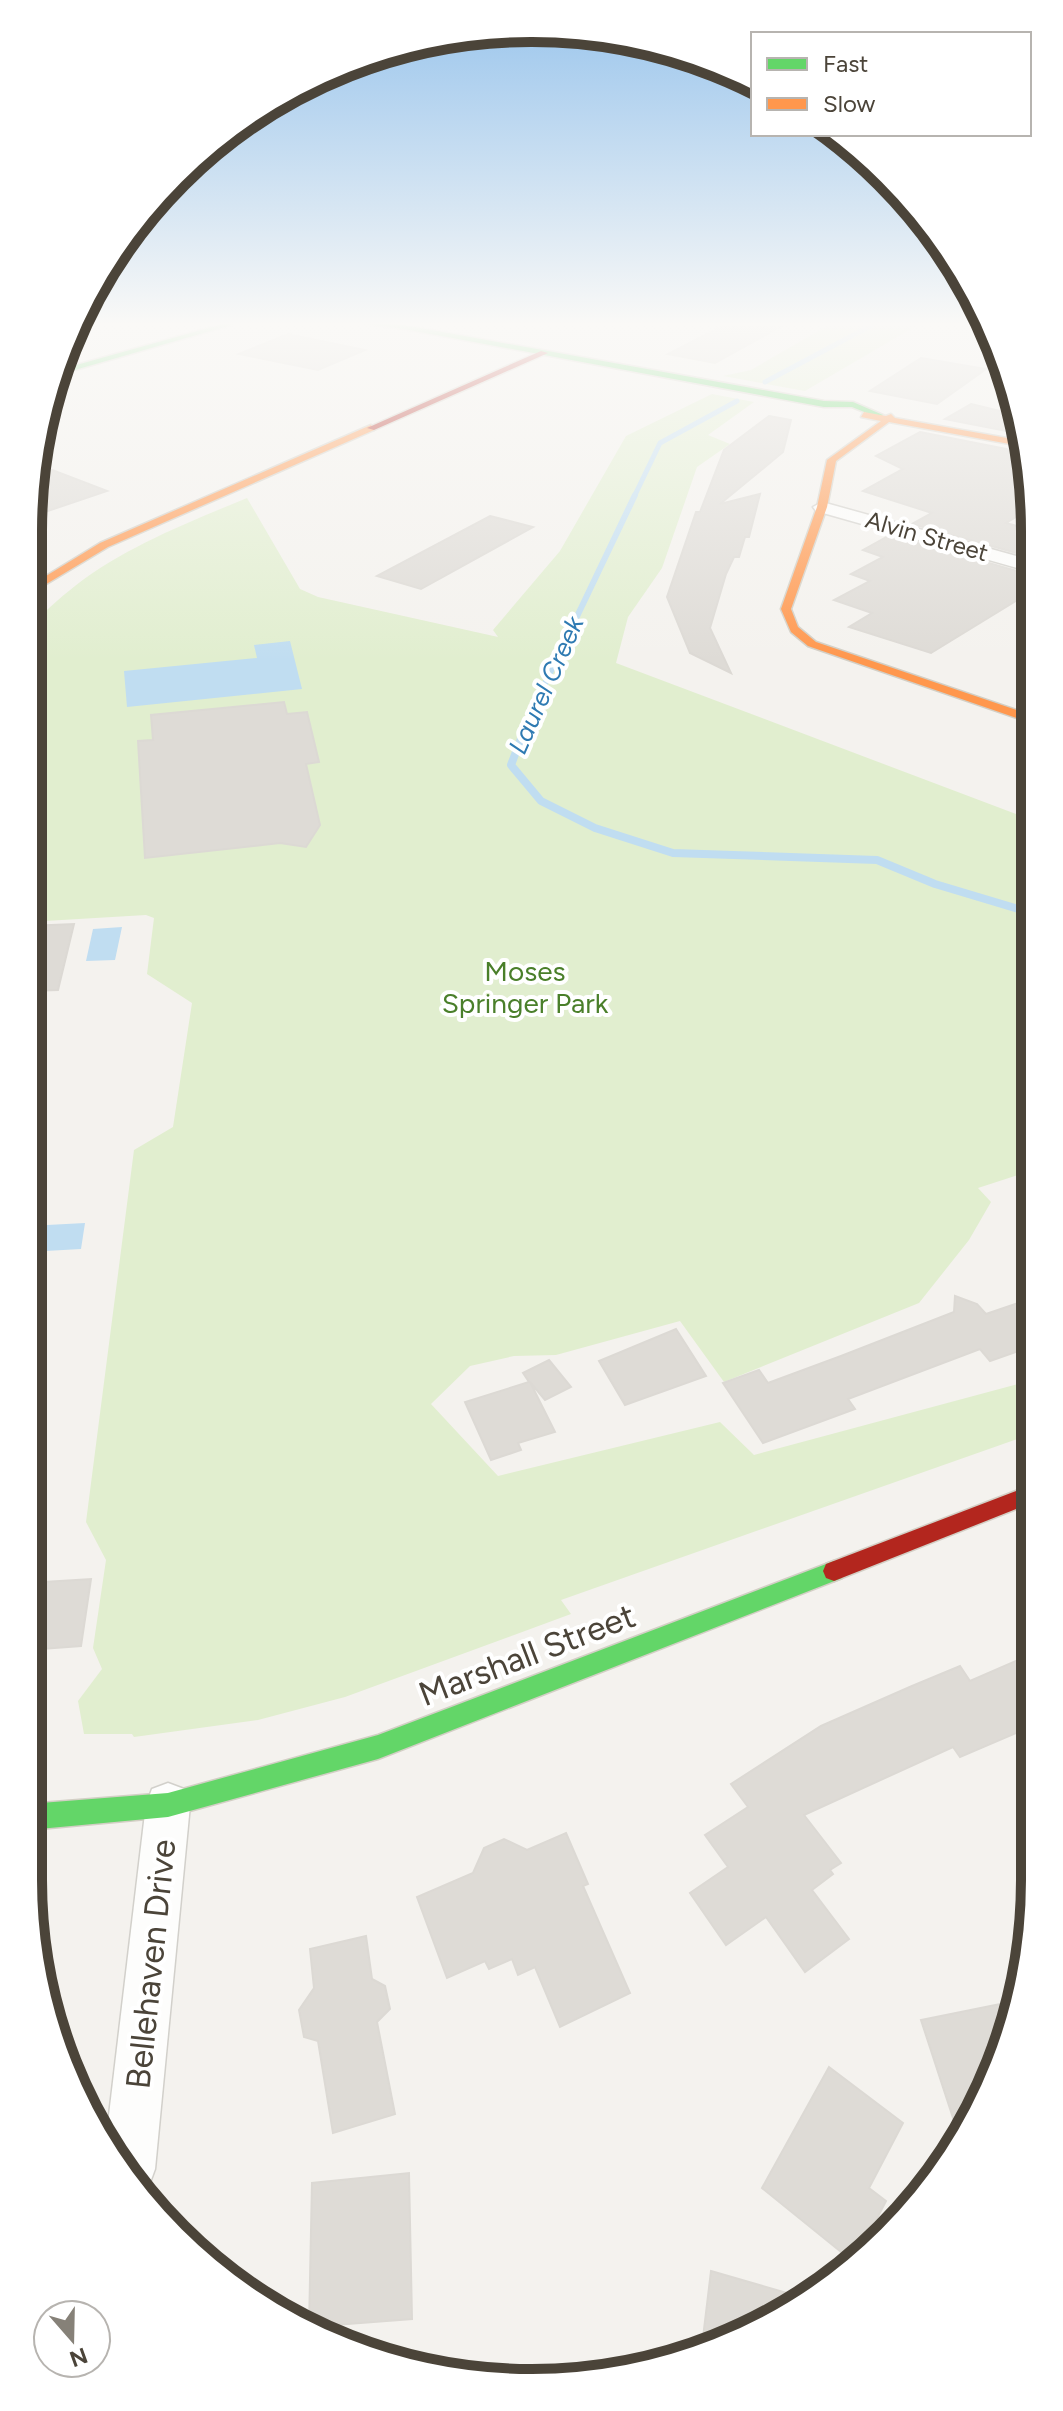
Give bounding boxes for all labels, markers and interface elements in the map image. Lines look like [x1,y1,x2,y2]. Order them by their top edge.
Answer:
legend [751,32,1031,136]
text: Fast [823,49,868,78]
text: Slow [823,89,876,118]
street label: Alvin Street [862,505,992,567]
water label: Laurel Creek [501,610,591,759]
park label: Moses Springer Park [442,954,609,1020]
street label: Marshall Street [413,1595,641,1715]
street label: Bellehaven Drive [118,1837,184,2091]
north arrow [32,2299,112,2379]
text: N [66,2342,91,2373]

